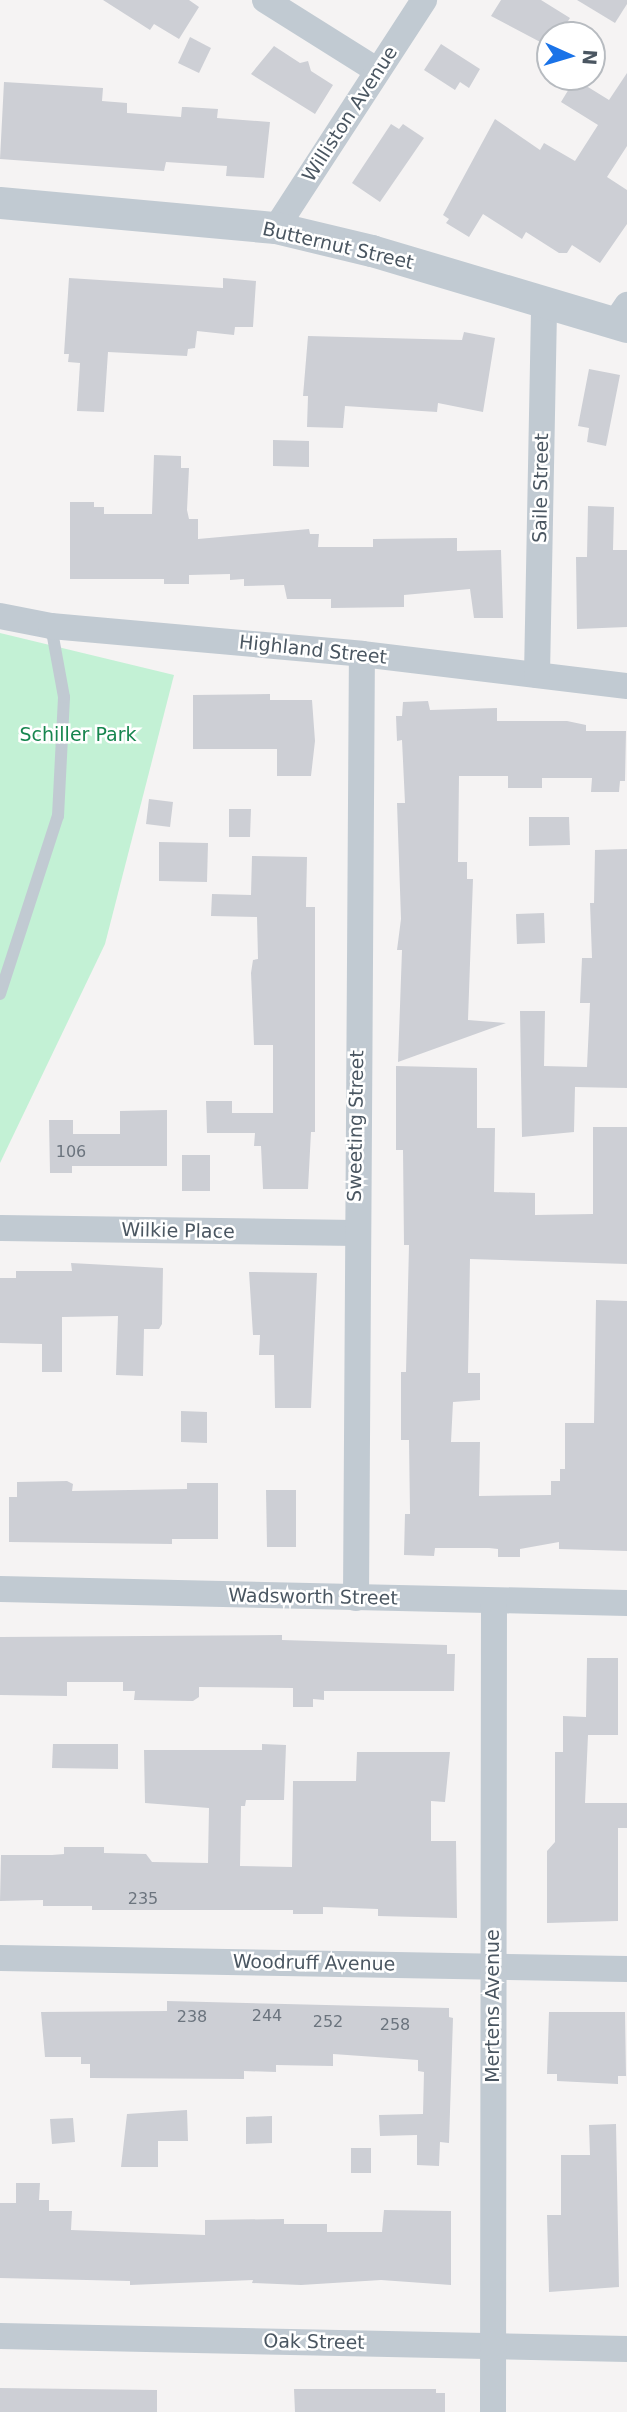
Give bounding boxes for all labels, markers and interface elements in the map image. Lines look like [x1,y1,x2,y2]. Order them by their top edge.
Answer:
north arrow [536,21,606,91]
street label: Williston Avenue [298,42,402,186]
text: N [578,49,601,66]
street label: Butternut Street [260,218,416,274]
street label: Saile Street [529,433,553,543]
street label: Highland Street [238,631,388,669]
park label: Schiller Park [20,724,136,746]
street label: Sweeting Street [343,1050,369,1202]
house number: 106 [56,1142,86,1162]
street label: Wilkie Place [121,1219,235,1243]
street label: Wadsworth Street [228,1584,398,1610]
house number: 235 [128,1889,158,1909]
street label: Mertens Avenue [482,1929,504,2083]
street label: Woodruff Avenue [233,1950,395,1976]
house number: 244 [252,2006,282,2026]
house number: 238 [177,2007,207,2027]
house number: 252 [313,2012,343,2032]
house number: 258 [380,2015,410,2035]
street label: Oak Street [263,2330,365,2354]

